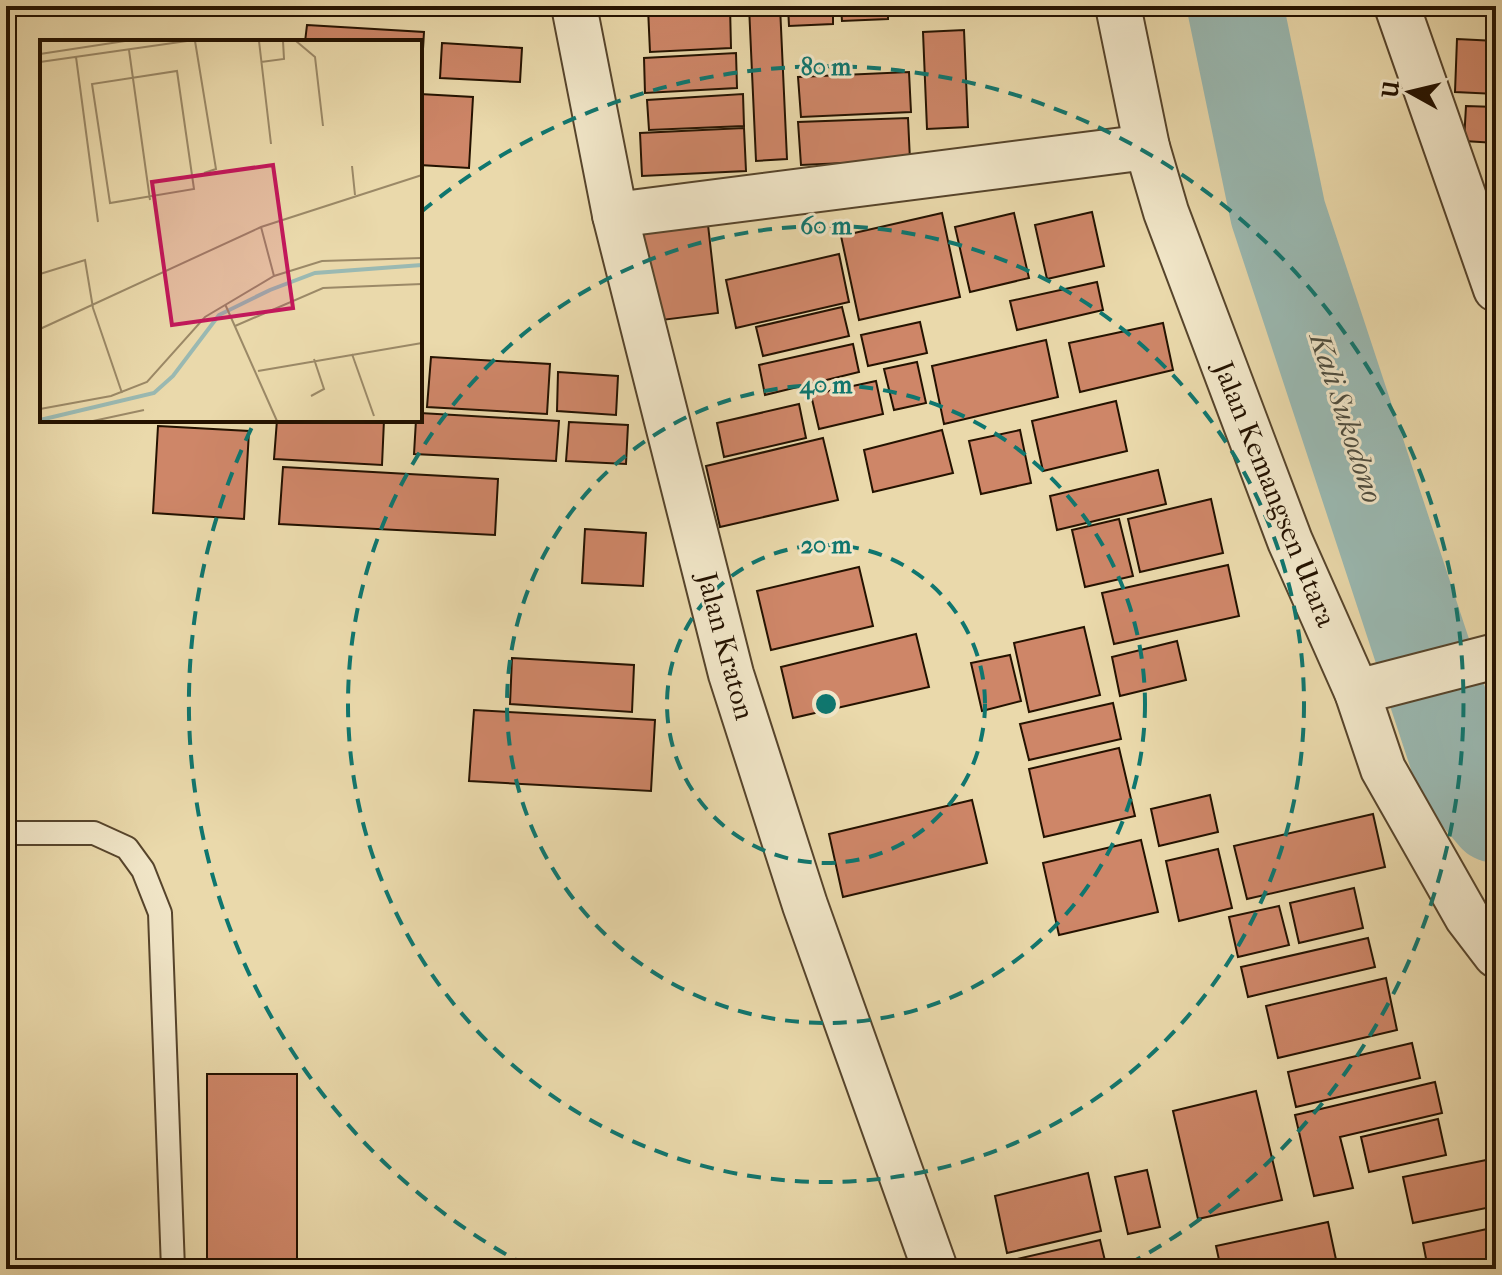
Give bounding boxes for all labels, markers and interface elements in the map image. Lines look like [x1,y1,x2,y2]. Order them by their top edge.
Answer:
inset map [40,40,422,422]
north arrow [1370,52,1450,132]
text: 80 m [801,53,852,81]
text: U [1377,78,1405,101]
text: 60 m [800,212,853,240]
water label: Kali Sukodono [1301,326,1390,508]
street label: Jalan Kemangsen Utara [1206,355,1344,632]
text: 40 m [799,371,853,400]
text: 20 m [801,531,852,559]
street label: Jalan Kraton [690,567,762,723]
centre of rings [812,690,840,718]

